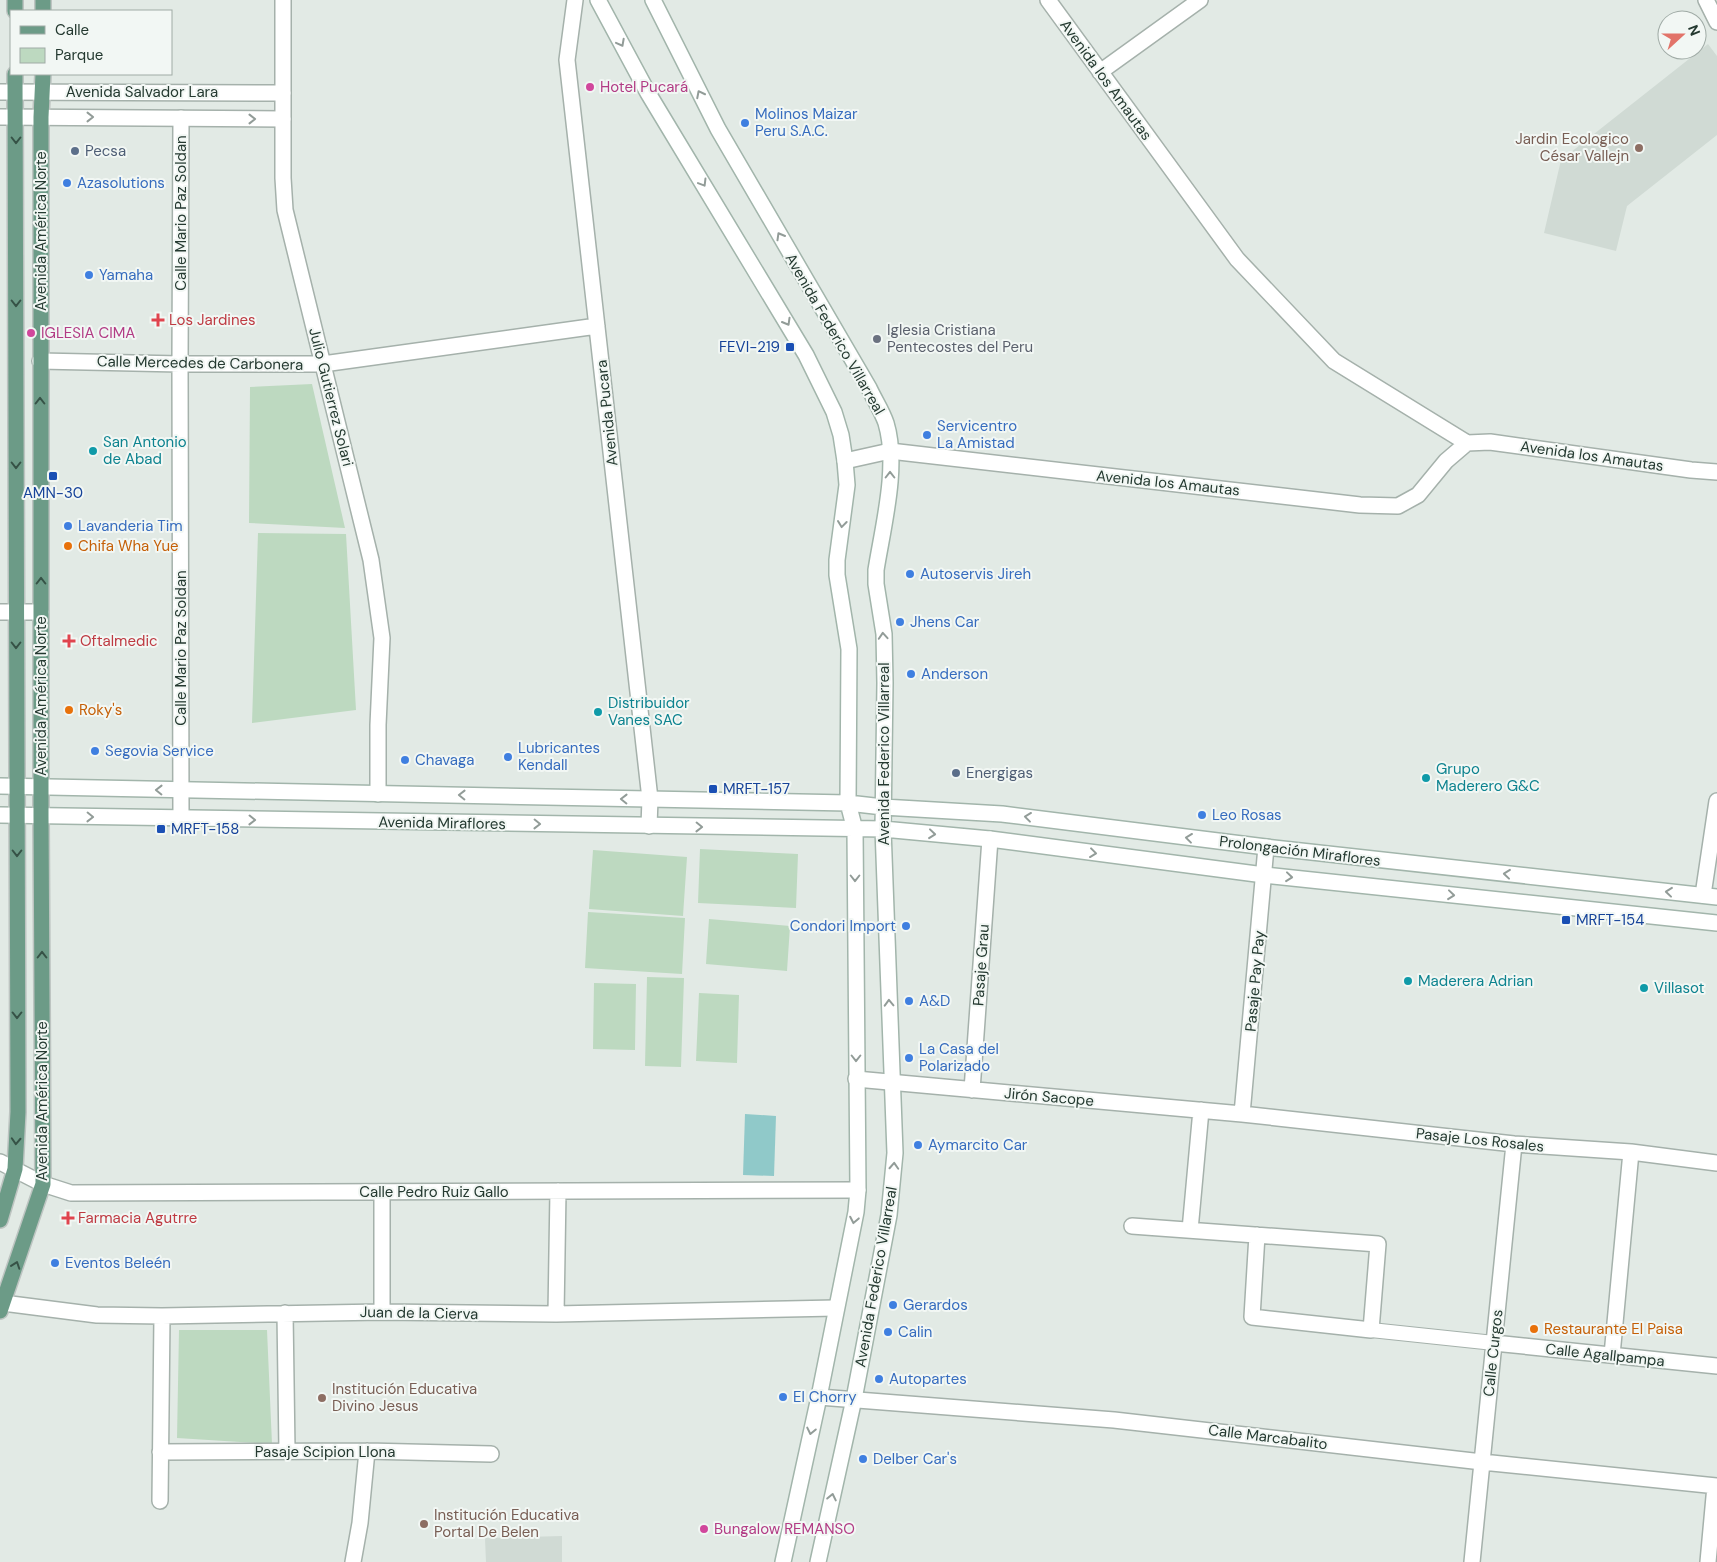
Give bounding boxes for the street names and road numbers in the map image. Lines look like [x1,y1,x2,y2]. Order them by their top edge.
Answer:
street label: Avenida los Amautas [1055,16,1157,144]
street label: Avenida Salvador Lara [66,82,218,102]
street label: Calle Mario Paz Soldan [171,135,191,291]
street label: Avenida América Norte [31,151,51,311]
street label: Avenida Federico Villarreal [781,250,889,418]
street label: Julio Gutierrez Solari [304,326,358,468]
street label: Calle Mercedes de Carbonera [97,351,303,375]
street label: Avenida Pucara [591,359,623,467]
street label: Avenida los Amautas [1519,436,1665,476]
street label: Avenida los Amautas [1095,466,1241,500]
street label: Calle Mario Paz Soldan [171,570,191,726]
street label: Avenida América Norte [31,616,51,776]
street label: Avenida Federico Villarreal [874,662,894,846]
street label: Avenida Miraflores [378,812,506,834]
street label: Prolongación Miraflores [1218,831,1382,871]
street label: Pasaje Grau [968,923,994,1007]
street label: Pasaje Pay Pay [1241,929,1269,1032]
street label: Avenida América Norte [32,1021,52,1181]
street label: Jirón Sacope [1003,1083,1095,1111]
street label: Pasaje Los Rosales [1415,1123,1545,1157]
street label: Calle Pedro Ruiz Gallo [359,1182,509,1202]
street label: Avenida Federico Villarreal [850,1185,902,1369]
street label: Juan de la Cierva [360,1302,478,1324]
street label: Calle Curgos [1478,1309,1508,1397]
street label: Calle Agallpampa [1544,1339,1666,1371]
street label: Calle Marcabalito [1207,1420,1329,1454]
street label: Pasaje Scipion Llona [255,1442,395,1462]

